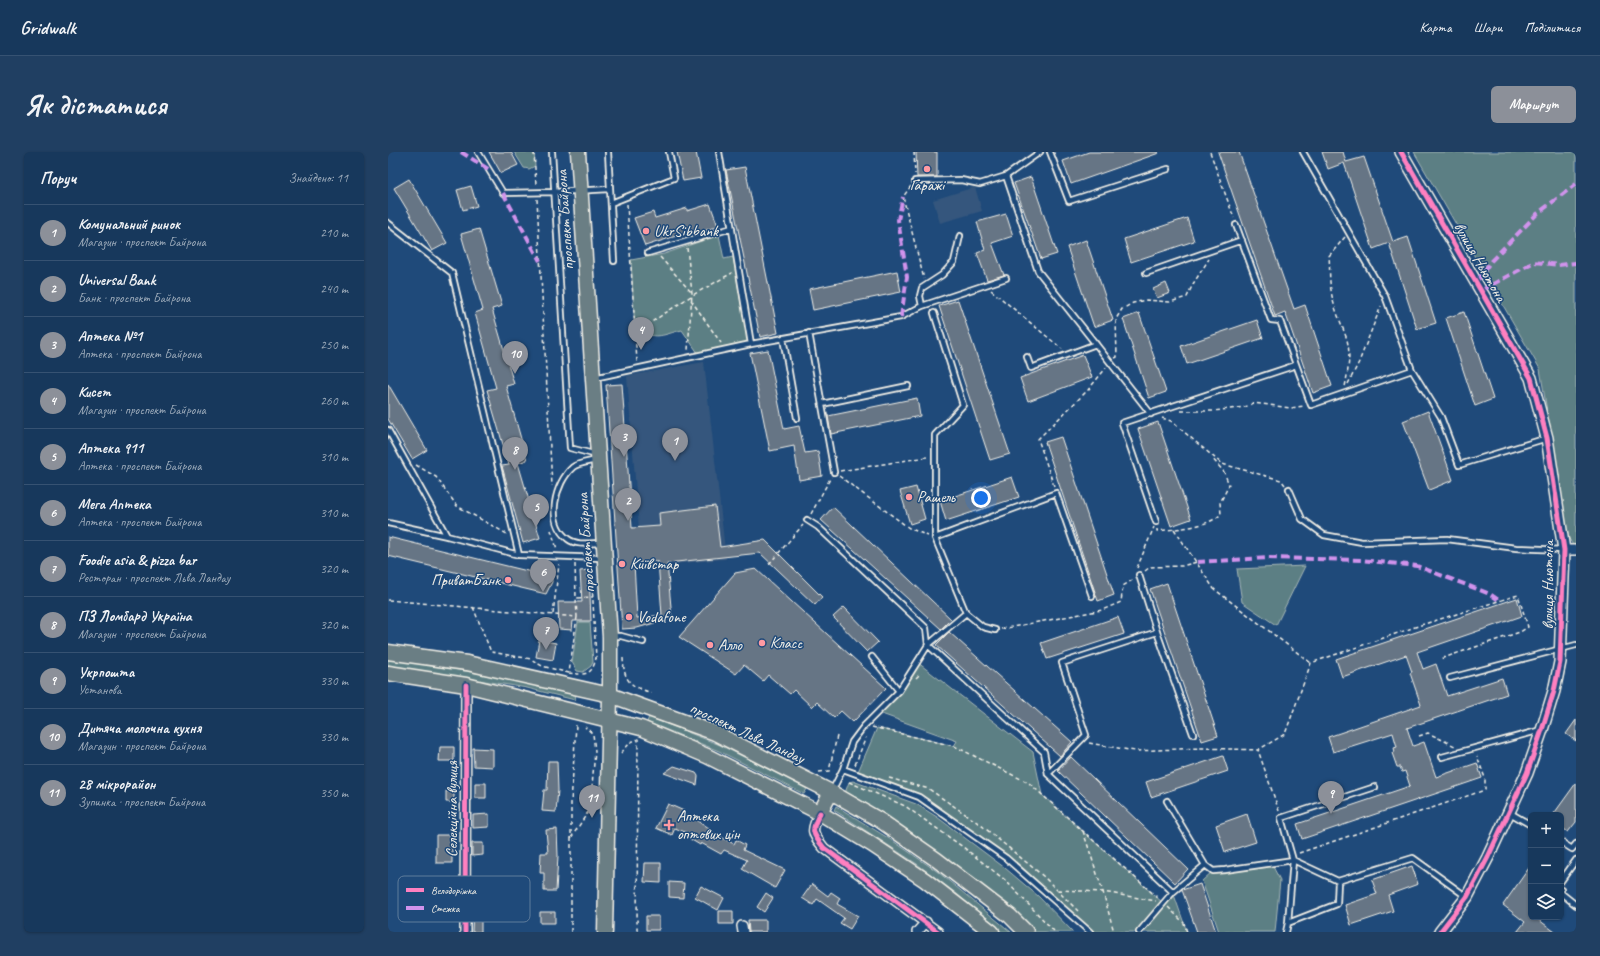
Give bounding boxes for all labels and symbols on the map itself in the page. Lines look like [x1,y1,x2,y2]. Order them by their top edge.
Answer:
marker: Гаражі [922,164,932,174]
street label: проспект Байрона [551,168,578,271]
place label: Гаражі [910,175,946,195]
street label: вулиця Ньютона [1449,218,1512,307]
place label: UkrSibbank [654,221,719,241]
marker: UkrSibbank [641,226,651,236]
pin: 4 [628,317,654,350]
pin: 10 [502,341,528,374]
pin: 3 [611,424,637,457]
pin: 1 [662,428,688,461]
pin: 8 [502,437,528,470]
place label: Рашель [917,487,956,507]
pin: 2 [615,488,641,521]
your location [971,488,991,508]
street label: проспект Байрона [572,491,599,594]
marker: Рашель [904,492,914,502]
pin: 5 [523,494,549,527]
street label: вулиця Ньютона [1538,539,1558,630]
place label: Київстар [630,554,679,574]
pin: 6 [530,559,556,592]
marker: Київстар [617,559,627,569]
place label: ПриватБанк [431,570,501,590]
marker: ПриватБанк [503,575,513,585]
place label: Vodafone [637,607,687,627]
marker: Vodafone [624,612,634,622]
pin: 7 [533,617,559,650]
place label: Класс [770,633,803,653]
place label: Алло [718,635,743,655]
marker: Класс [757,638,767,648]
marker: Алло [705,640,715,650]
street label: проспект Льва Ландау [687,698,809,769]
street label: Селекційна вулиця [442,760,462,857]
pin: 9 [1318,781,1344,814]
pin: 11 [579,785,605,818]
place label: Аптека оптових цін [677,806,741,844]
marker: Аптека оптових цін [664,820,674,830]
legend [398,876,530,922]
text: Велодоріжка [431,883,477,897]
text: Стежка [431,901,460,915]

